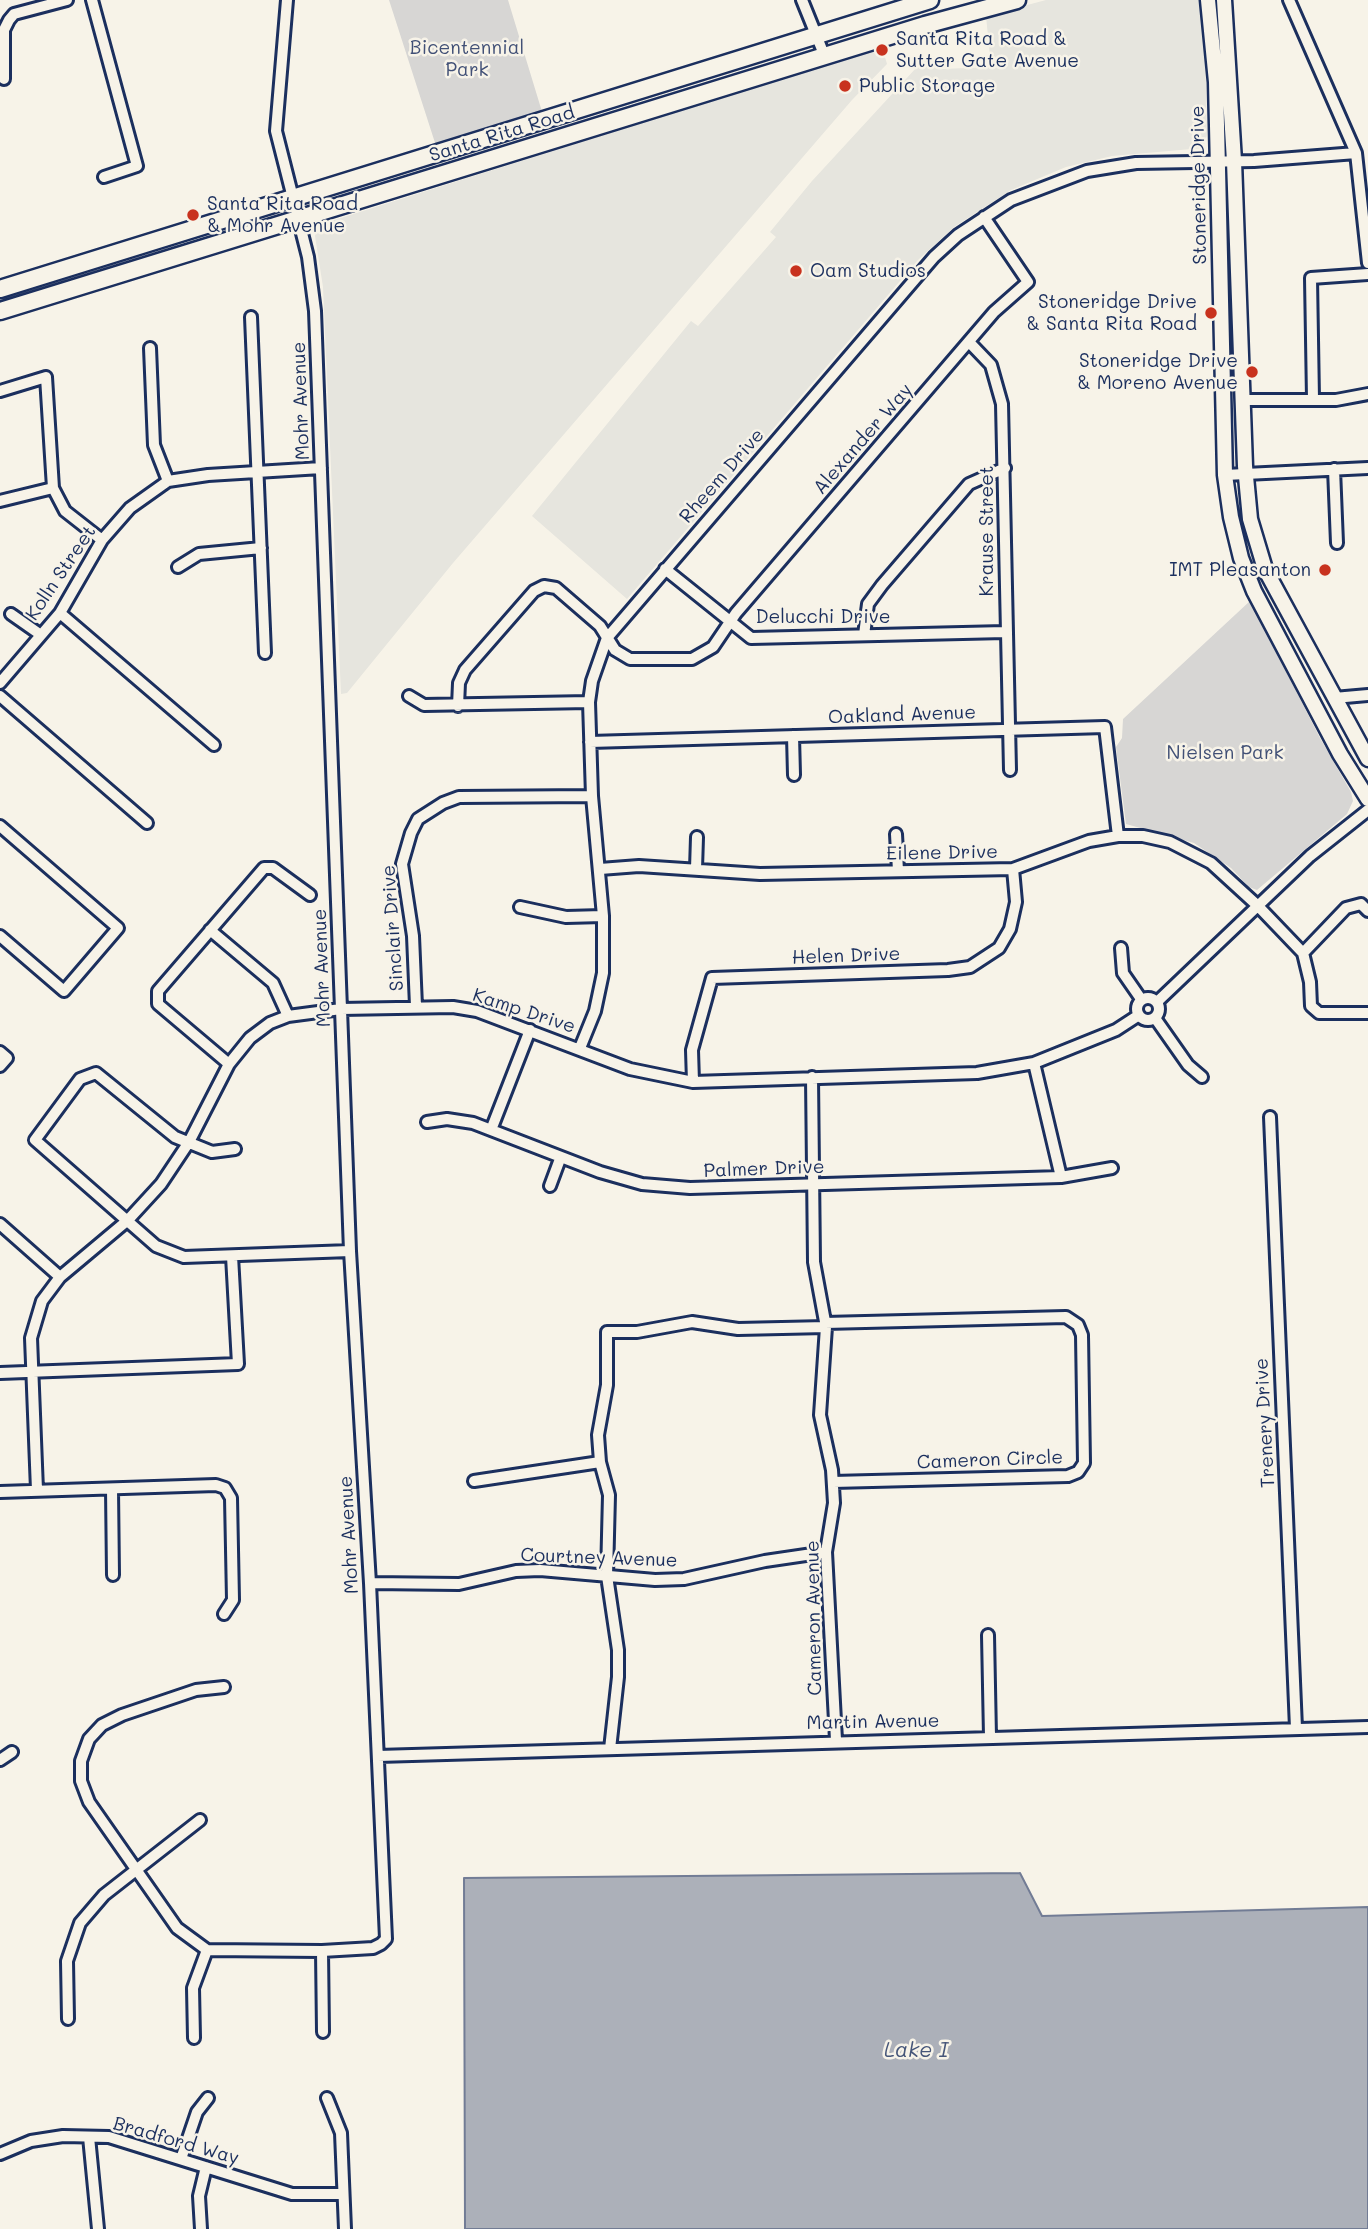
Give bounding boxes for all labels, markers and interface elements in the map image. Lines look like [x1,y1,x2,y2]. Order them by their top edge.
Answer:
place label: Santa Rita Road & Sutter Gate Avenue [896,28,1079,72]
park label: Bicentennial Park [410,37,524,81]
marker: Santa Rita Road & Sutter Gate Avenue [874,42,890,58]
place label: Public Storage [859,75,995,97]
marker: Public Storage [837,78,853,94]
street label: Santa Rita Road [426,101,578,167]
street label: Stoneridge Drive [1186,105,1212,265]
place label: Santa Rita Road & Mohr Avenue [207,193,358,237]
marker: Santa Rita Road & Mohr Avenue [185,207,201,223]
place label: Oam Studios [810,260,926,282]
marker: Oam Studios [788,263,804,279]
place label: Stoneridge Drive & Santa Rita Road [1026,291,1197,335]
marker: Stoneridge Drive & Santa Rita Road [1203,305,1219,321]
street label: Mohr Avenue [288,341,314,461]
place label: Stoneridge Drive & Moreno Avenue [1077,350,1238,394]
marker: Stoneridge Drive & Moreno Avenue [1244,364,1260,380]
street label: Alexander Way [809,379,917,499]
street label: Rheem Drive [675,424,769,528]
street label: Krause Street [976,466,998,596]
street label: Kolln Street [21,521,101,625]
place label: IMT Pleasanton [1169,559,1311,581]
marker: IMT Pleasanton [1317,562,1333,578]
street label: Delucchi Drive [755,606,891,628]
street label: Oakland Avenue [828,701,976,729]
park label: Nielsen Park [1166,742,1284,764]
street label: Eilene Drive [886,841,998,865]
street label: Sinclair Drive [377,864,409,992]
street label: Mohr Avenue [309,908,335,1028]
street label: Helen Drive [791,943,901,969]
street label: Kamp Drive [470,984,578,1038]
street label: Palmer Drive [703,1155,825,1183]
street label: Trenery Drive [1250,1358,1280,1488]
street label: Cameron Circle [916,1446,1064,1474]
street label: Mohr Avenue [335,1475,363,1595]
street label: Cameron Avenue [801,1540,827,1696]
street label: Courtney Avenue [520,1544,678,1572]
street label: Martin Avenue [806,1709,940,1735]
water label: Lake I [884,2038,948,2064]
street label: Bradford Way [110,2112,242,2170]

